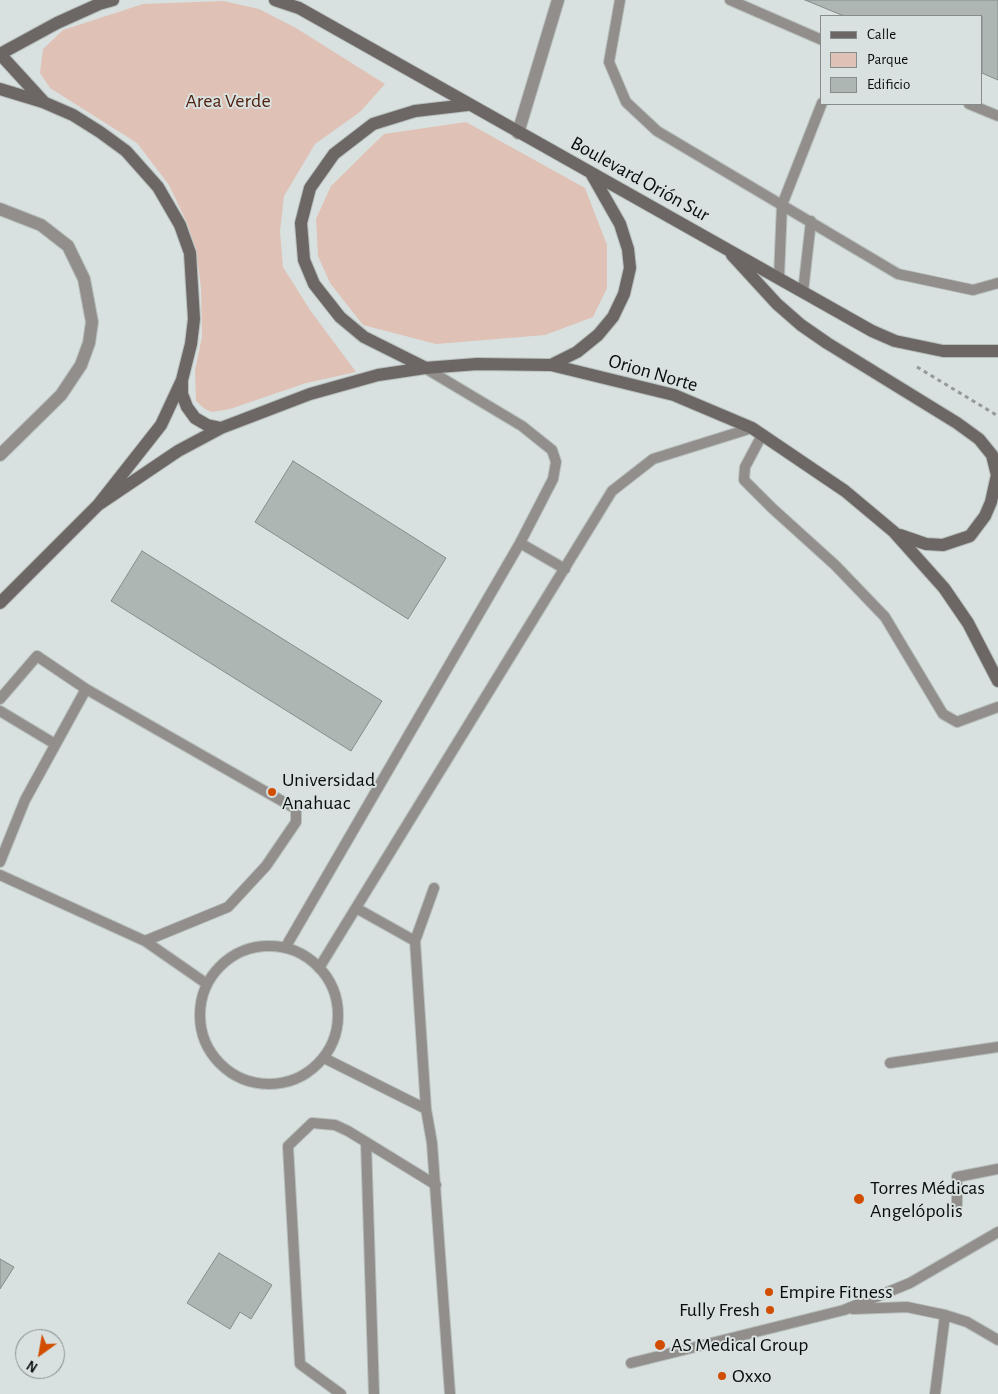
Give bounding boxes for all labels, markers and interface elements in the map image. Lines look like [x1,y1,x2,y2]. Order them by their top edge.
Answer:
legend [820,15,983,105]
text: Calle [867,27,896,42]
text: Parque [867,52,908,67]
text: Edificio [867,77,910,92]
park label: Area Verde [185,89,271,113]
street label: Boulevard Orión Sur [566,131,714,227]
street label: Orion Norte [606,349,700,397]
place label: Universidad Anahuac [282,768,375,815]
marker: Universidad Anahuac [266,786,278,798]
place label: Torres Médicas Angelópolis [870,1176,985,1223]
marker: Torres Médicas Angelópolis [852,1192,866,1206]
place label: Empire Fitness [779,1280,893,1304]
marker: Empire Fitness [763,1286,775,1298]
place label: Fully Fresh [679,1298,760,1322]
marker: Fully Fresh [764,1304,776,1316]
north arrow [15,1329,65,1379]
place label: AS Medical Group [671,1333,808,1357]
marker: AS Medical Group [653,1338,667,1352]
text: N [25,1357,40,1374]
place label: Oxxo [732,1364,772,1388]
marker: Oxxo [716,1370,728,1382]

